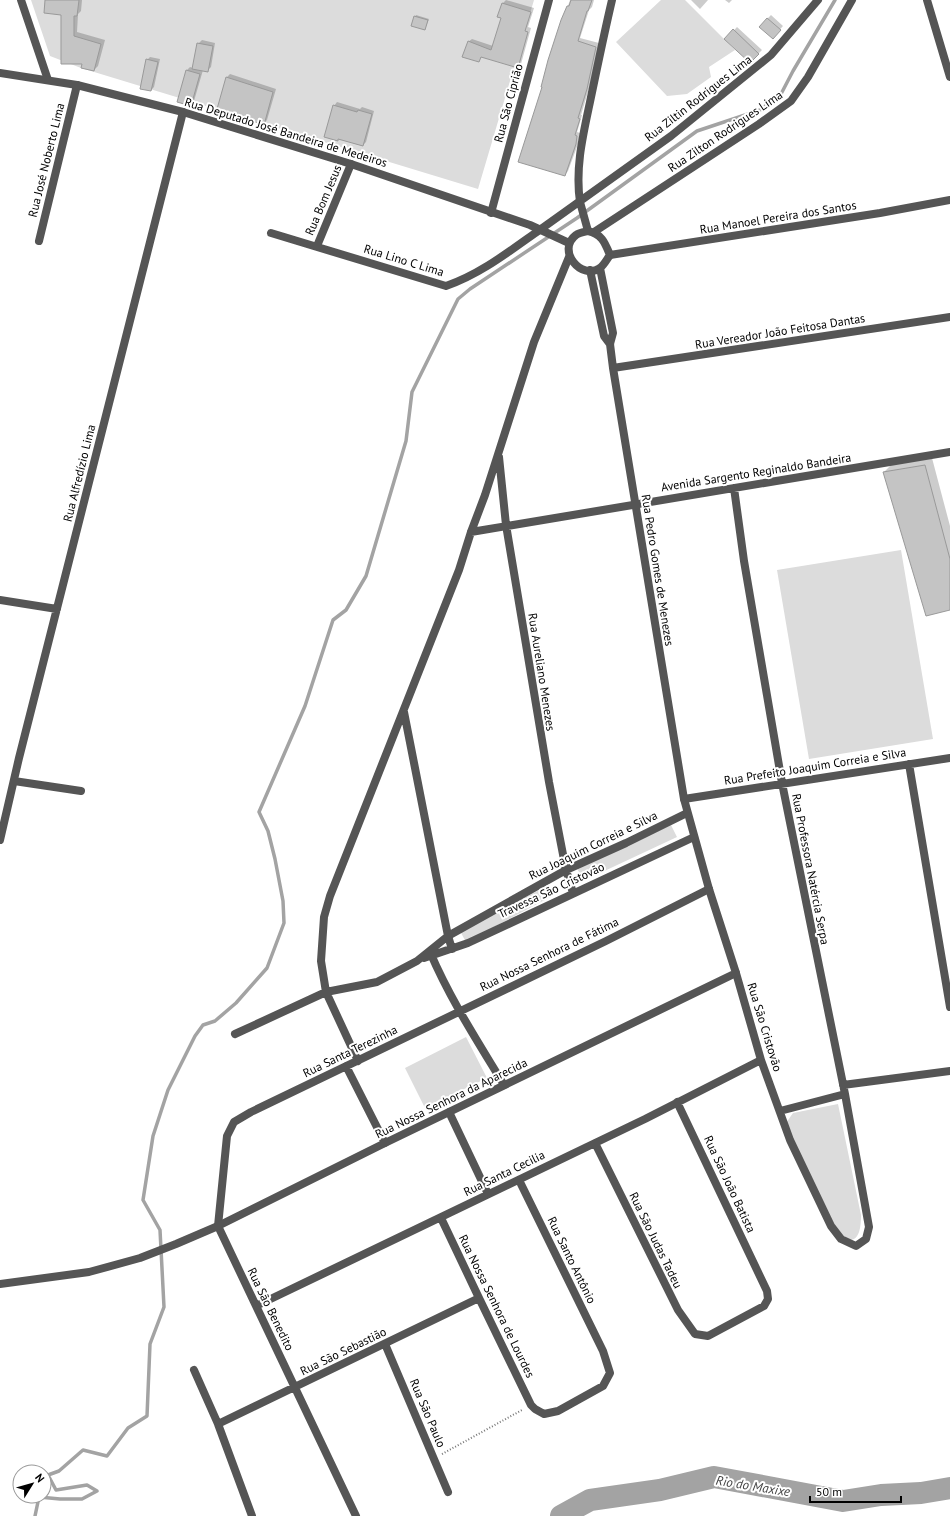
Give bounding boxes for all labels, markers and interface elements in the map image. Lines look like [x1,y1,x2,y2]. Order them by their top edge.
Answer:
street label: Rua Ziltin Rodrigues Lima [641,51,755,144]
street label: Rua São Ciprião [490,62,526,144]
street label: Rua Zilton Rodrigues Lima [665,87,785,175]
street label: Rua Deputado José Bandeira de Medeiros [183,94,389,170]
street label: Rua José Noberto Lima [25,101,67,219]
street label: Rua Bom Jesus [301,162,345,238]
street label: Rua Manoel Pereira dos Santos [699,197,857,237]
street label: Rua Lino C Lima [362,241,446,279]
street label: Rua Vereador João Feitosa Dantas [694,310,866,352]
street label: Rua Alfredízio Lima [60,423,98,523]
street label: Avenida Sargento Reginaldo Bandeira [660,450,852,494]
street label: Rua Pedro Gomes de Menezes [639,493,677,647]
street label: Rua Aureliano Menezes [525,612,559,732]
street label: Rua Prefeito Joaquim Correia e Silva [723,744,907,788]
street label: Rua Professora Natércia Serpa [789,792,833,946]
street label: Rua Joaquim Correia e Silva [526,807,660,883]
street label: Travessa São Cristovão [495,859,607,921]
street label: Rua Nossa Senhora de Fátima [477,914,621,994]
street label: Rua São Cristovão [744,981,786,1073]
street label: Rua Santa Terezinha [300,1022,400,1080]
street label: Rua Nossa Senhora da Aparecida [372,1055,530,1141]
street label: Rua São João Batista [701,1133,759,1235]
street label: Rua Santa Cecilia [461,1147,547,1199]
street label: Rua São Judas Tadeu [626,1189,686,1291]
street label: Rua Santo Antônio [544,1214,600,1306]
street label: Rua Nossa Senhora de Lourdes [456,1232,538,1380]
street label: Rua São Benedito [244,1265,298,1353]
street label: Rua São Sebastião [297,1324,389,1378]
street label: Rua São Paulo [407,1376,449,1450]
north arrow [12,1464,52,1504]
text: N [32,1471,48,1485]
water label: Rio do Maxixe [715,1472,791,1500]
scale bar [810,1478,901,1504]
text: 50 m [816,1484,842,1499]

